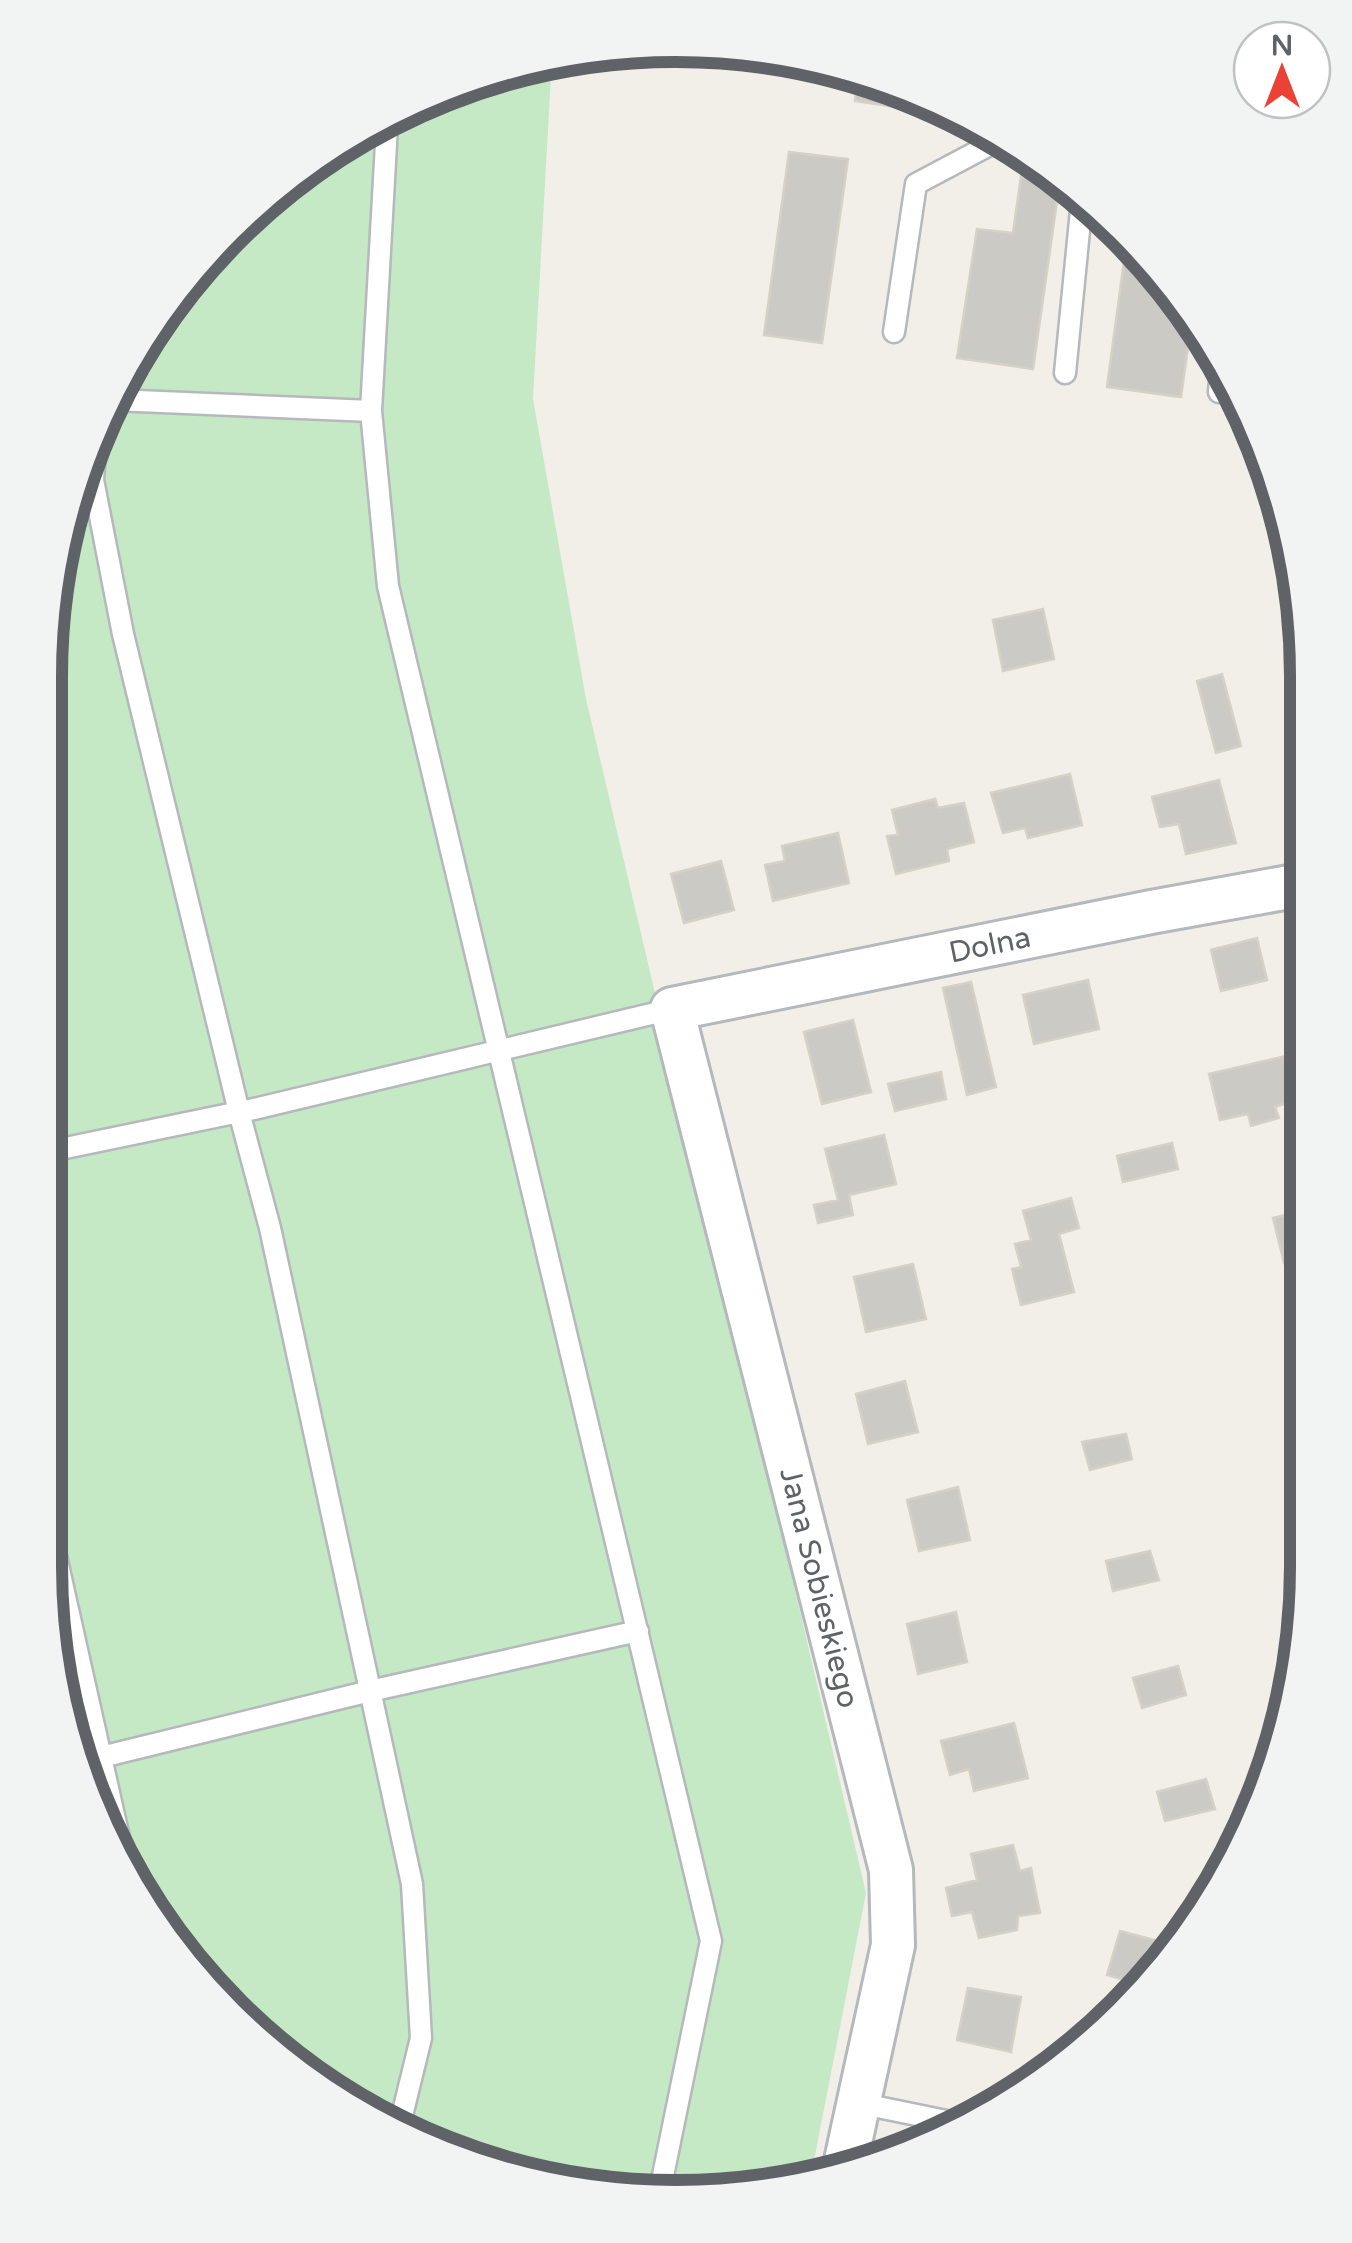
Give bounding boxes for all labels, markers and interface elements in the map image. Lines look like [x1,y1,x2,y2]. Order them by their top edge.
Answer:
north arrow [1232,20,1332,120]
text: N [1271,29,1293,63]
street label: Dolna [946,918,1034,971]
street label: Jana Sobieskiego [771,1464,867,1712]

